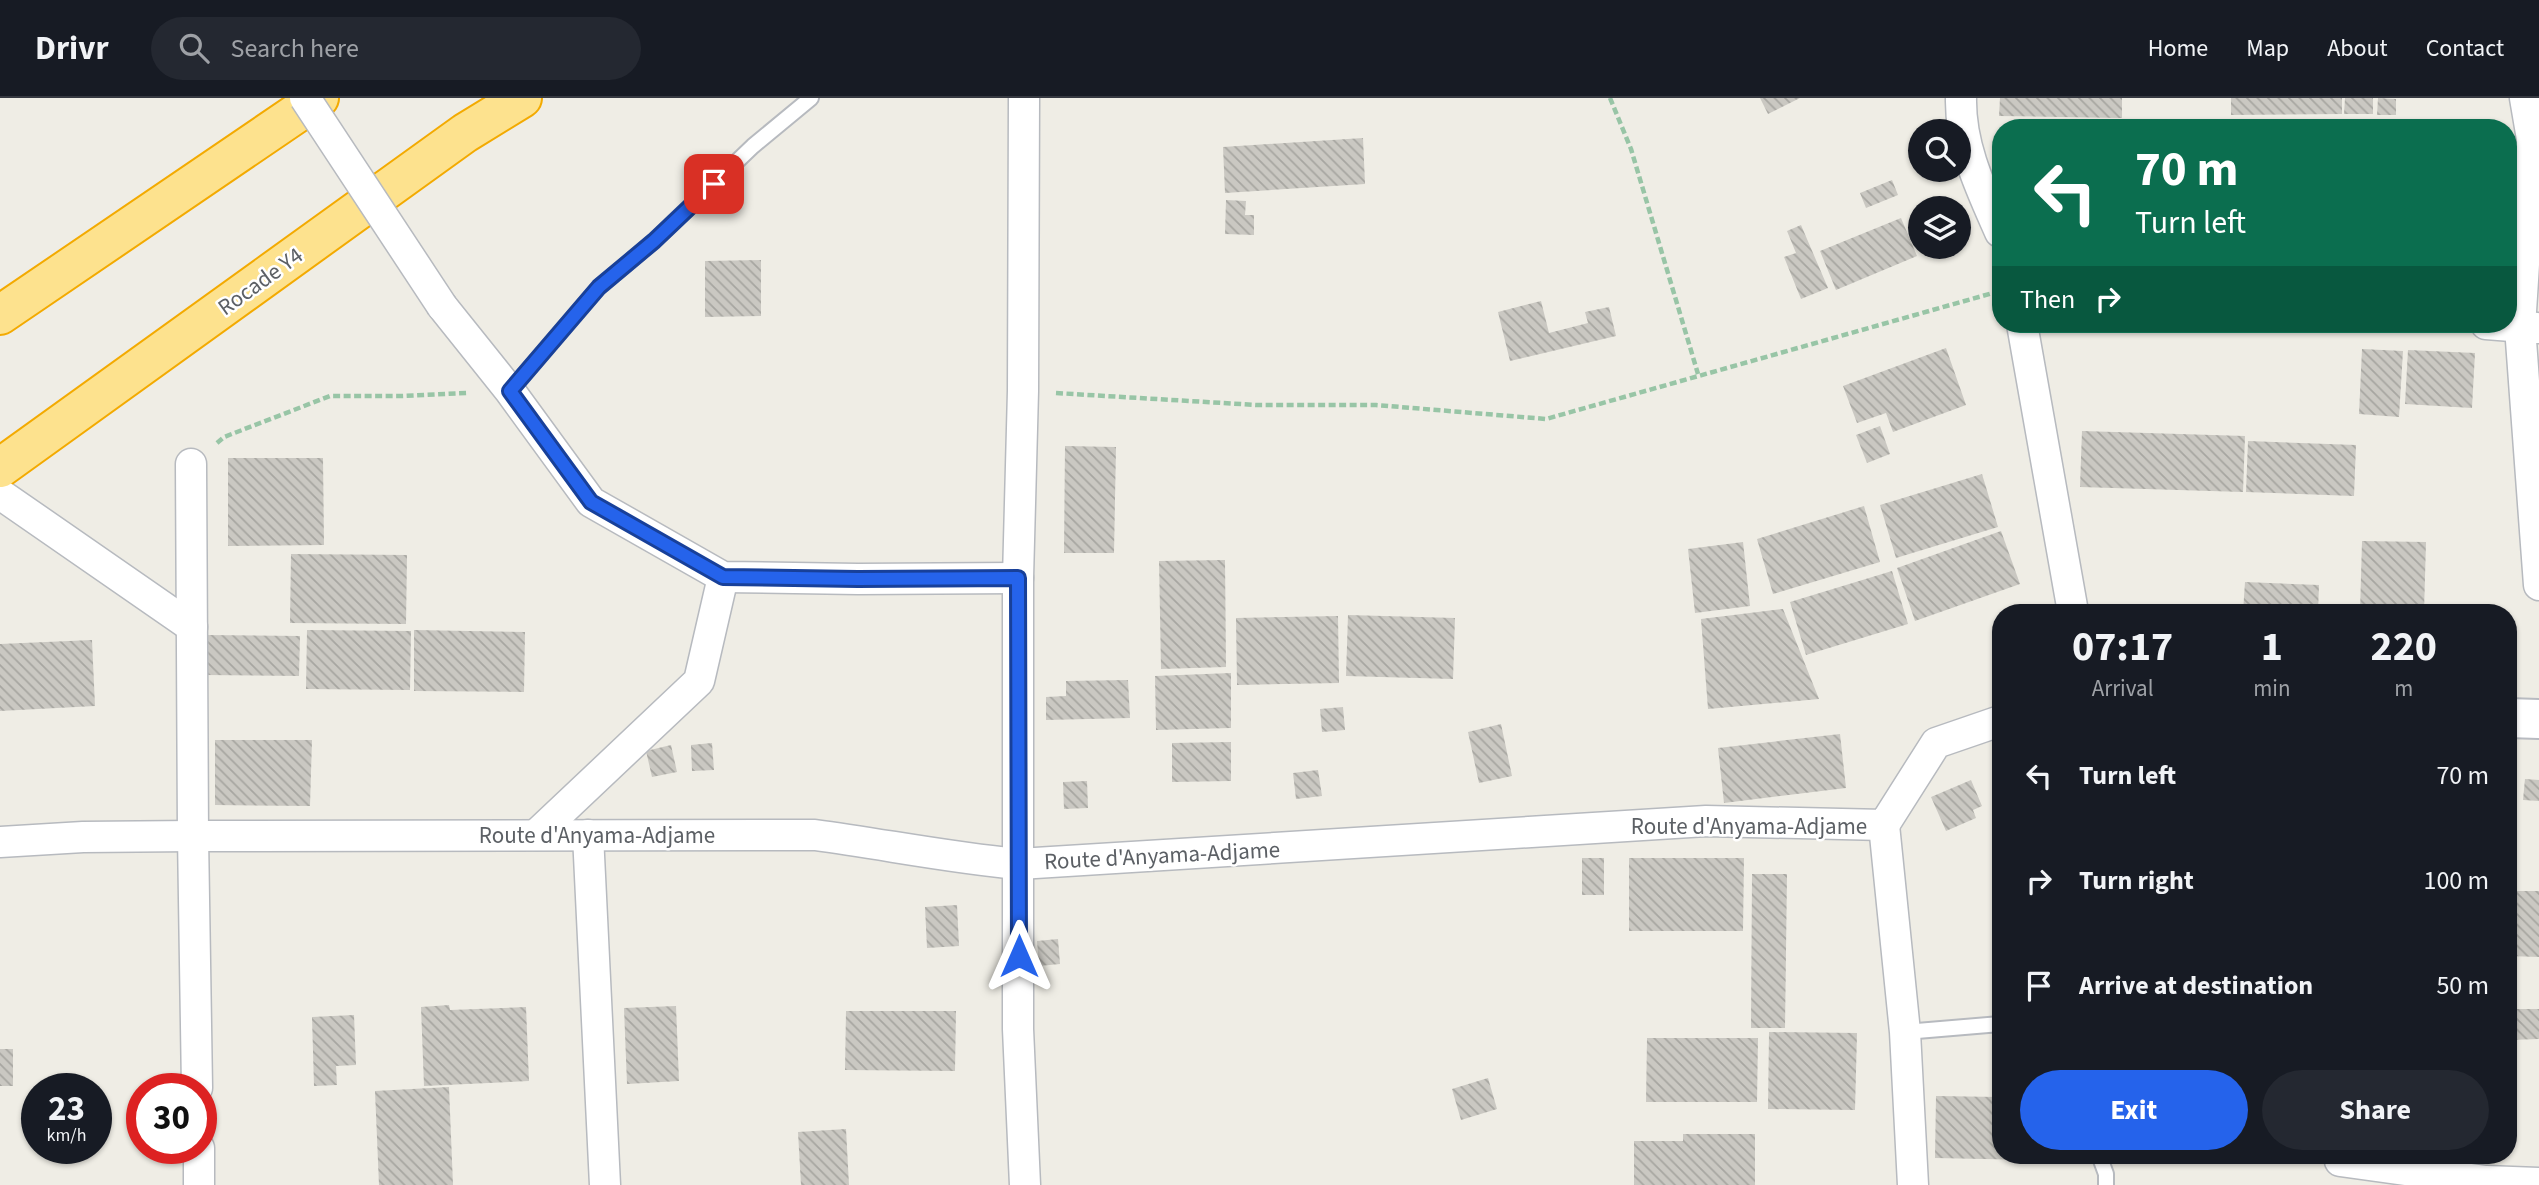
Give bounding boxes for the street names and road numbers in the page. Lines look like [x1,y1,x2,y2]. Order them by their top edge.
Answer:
street label: Rocade Y4 [211,239,310,324]
street label: Route d'Anyama-Adjame [1631,810,1867,843]
street label: Route d'Anyama-Adjame [479,819,715,852]
street label: Route d'Anyama-Adjame [1043,833,1281,878]

